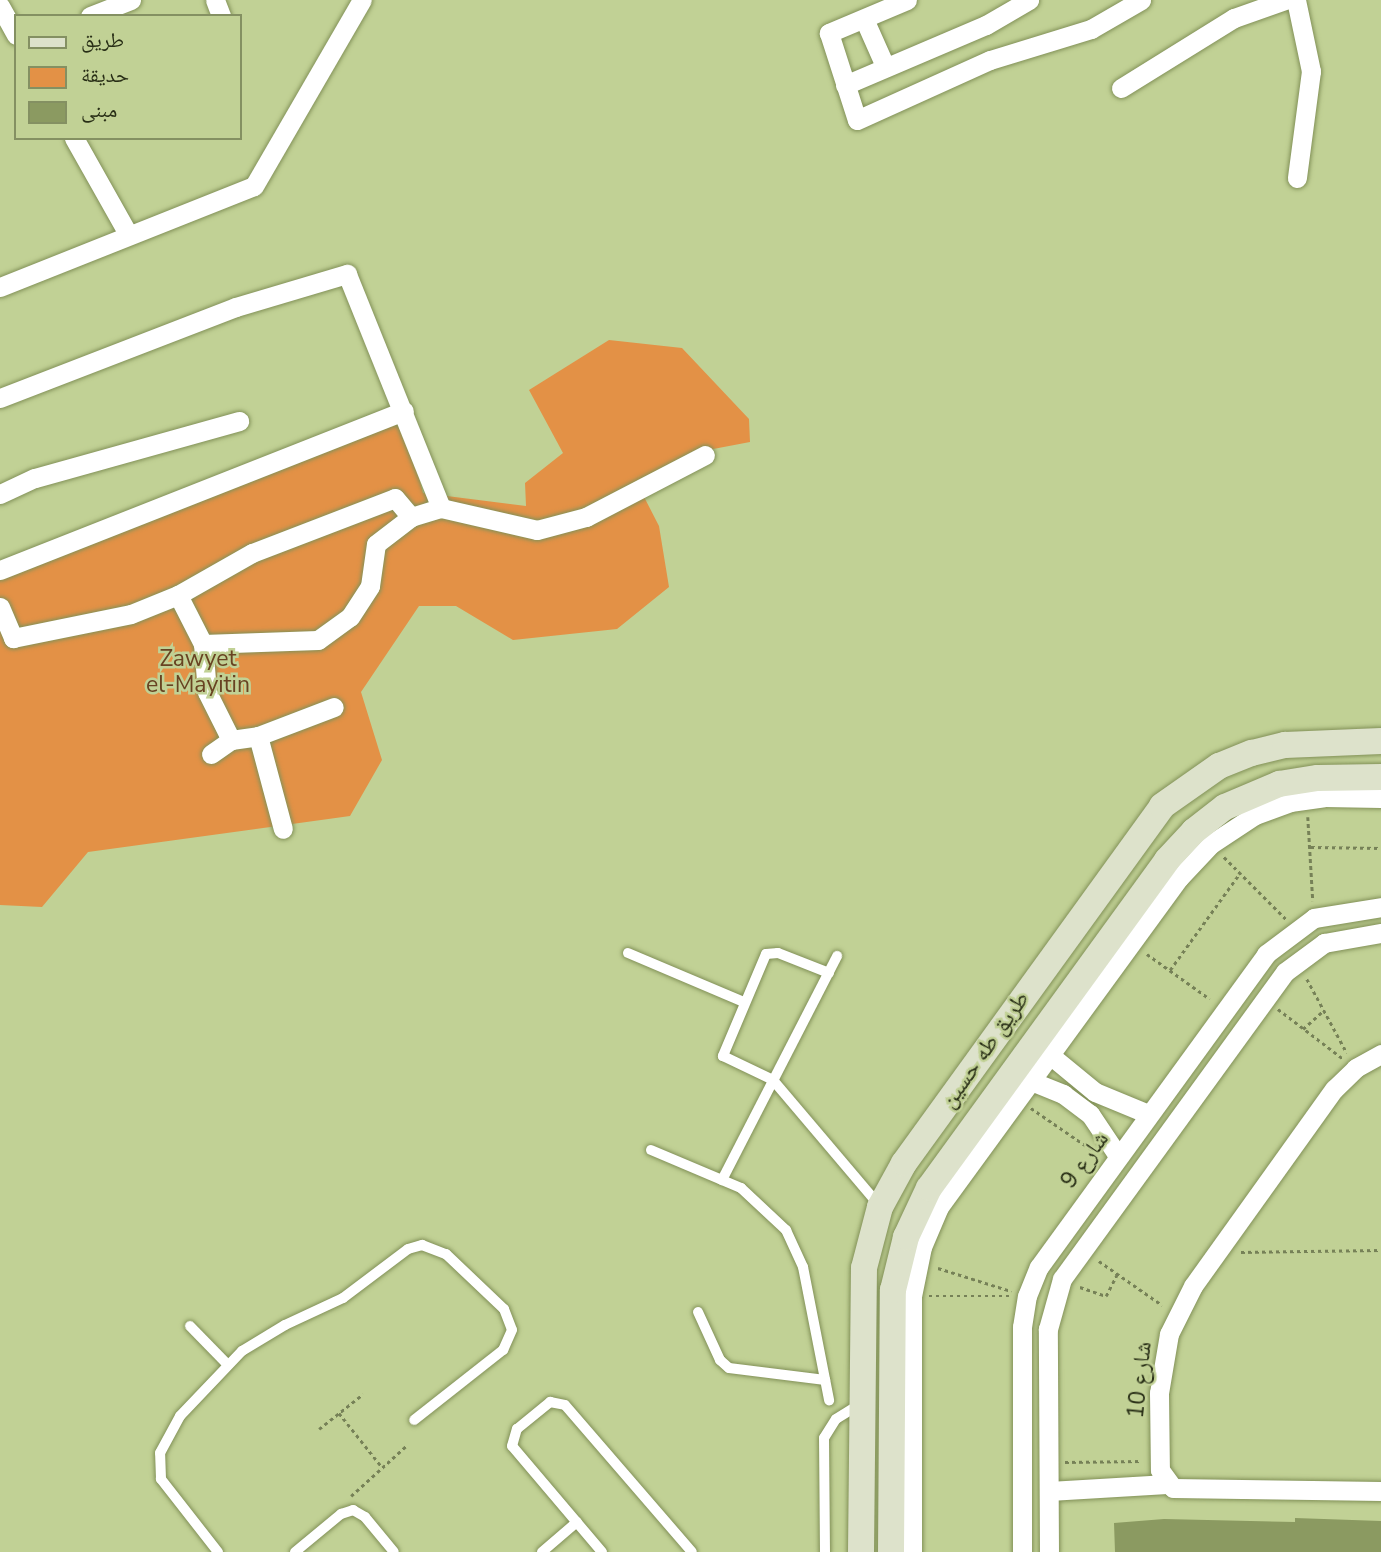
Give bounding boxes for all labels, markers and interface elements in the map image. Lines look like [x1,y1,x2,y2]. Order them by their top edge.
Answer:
legend [14,14,242,140]
text: طريق [81,26,124,54]
text: حديقة [81,61,129,89]
text: مبنى [81,96,117,124]
park label: Zawyet el-Mayitin [146,645,250,699]
street label: طريق طه حسين [935,986,1035,1114]
street label: شارع 9 [1055,1126,1115,1194]
street label: شارع 10 [1122,1340,1158,1420]

